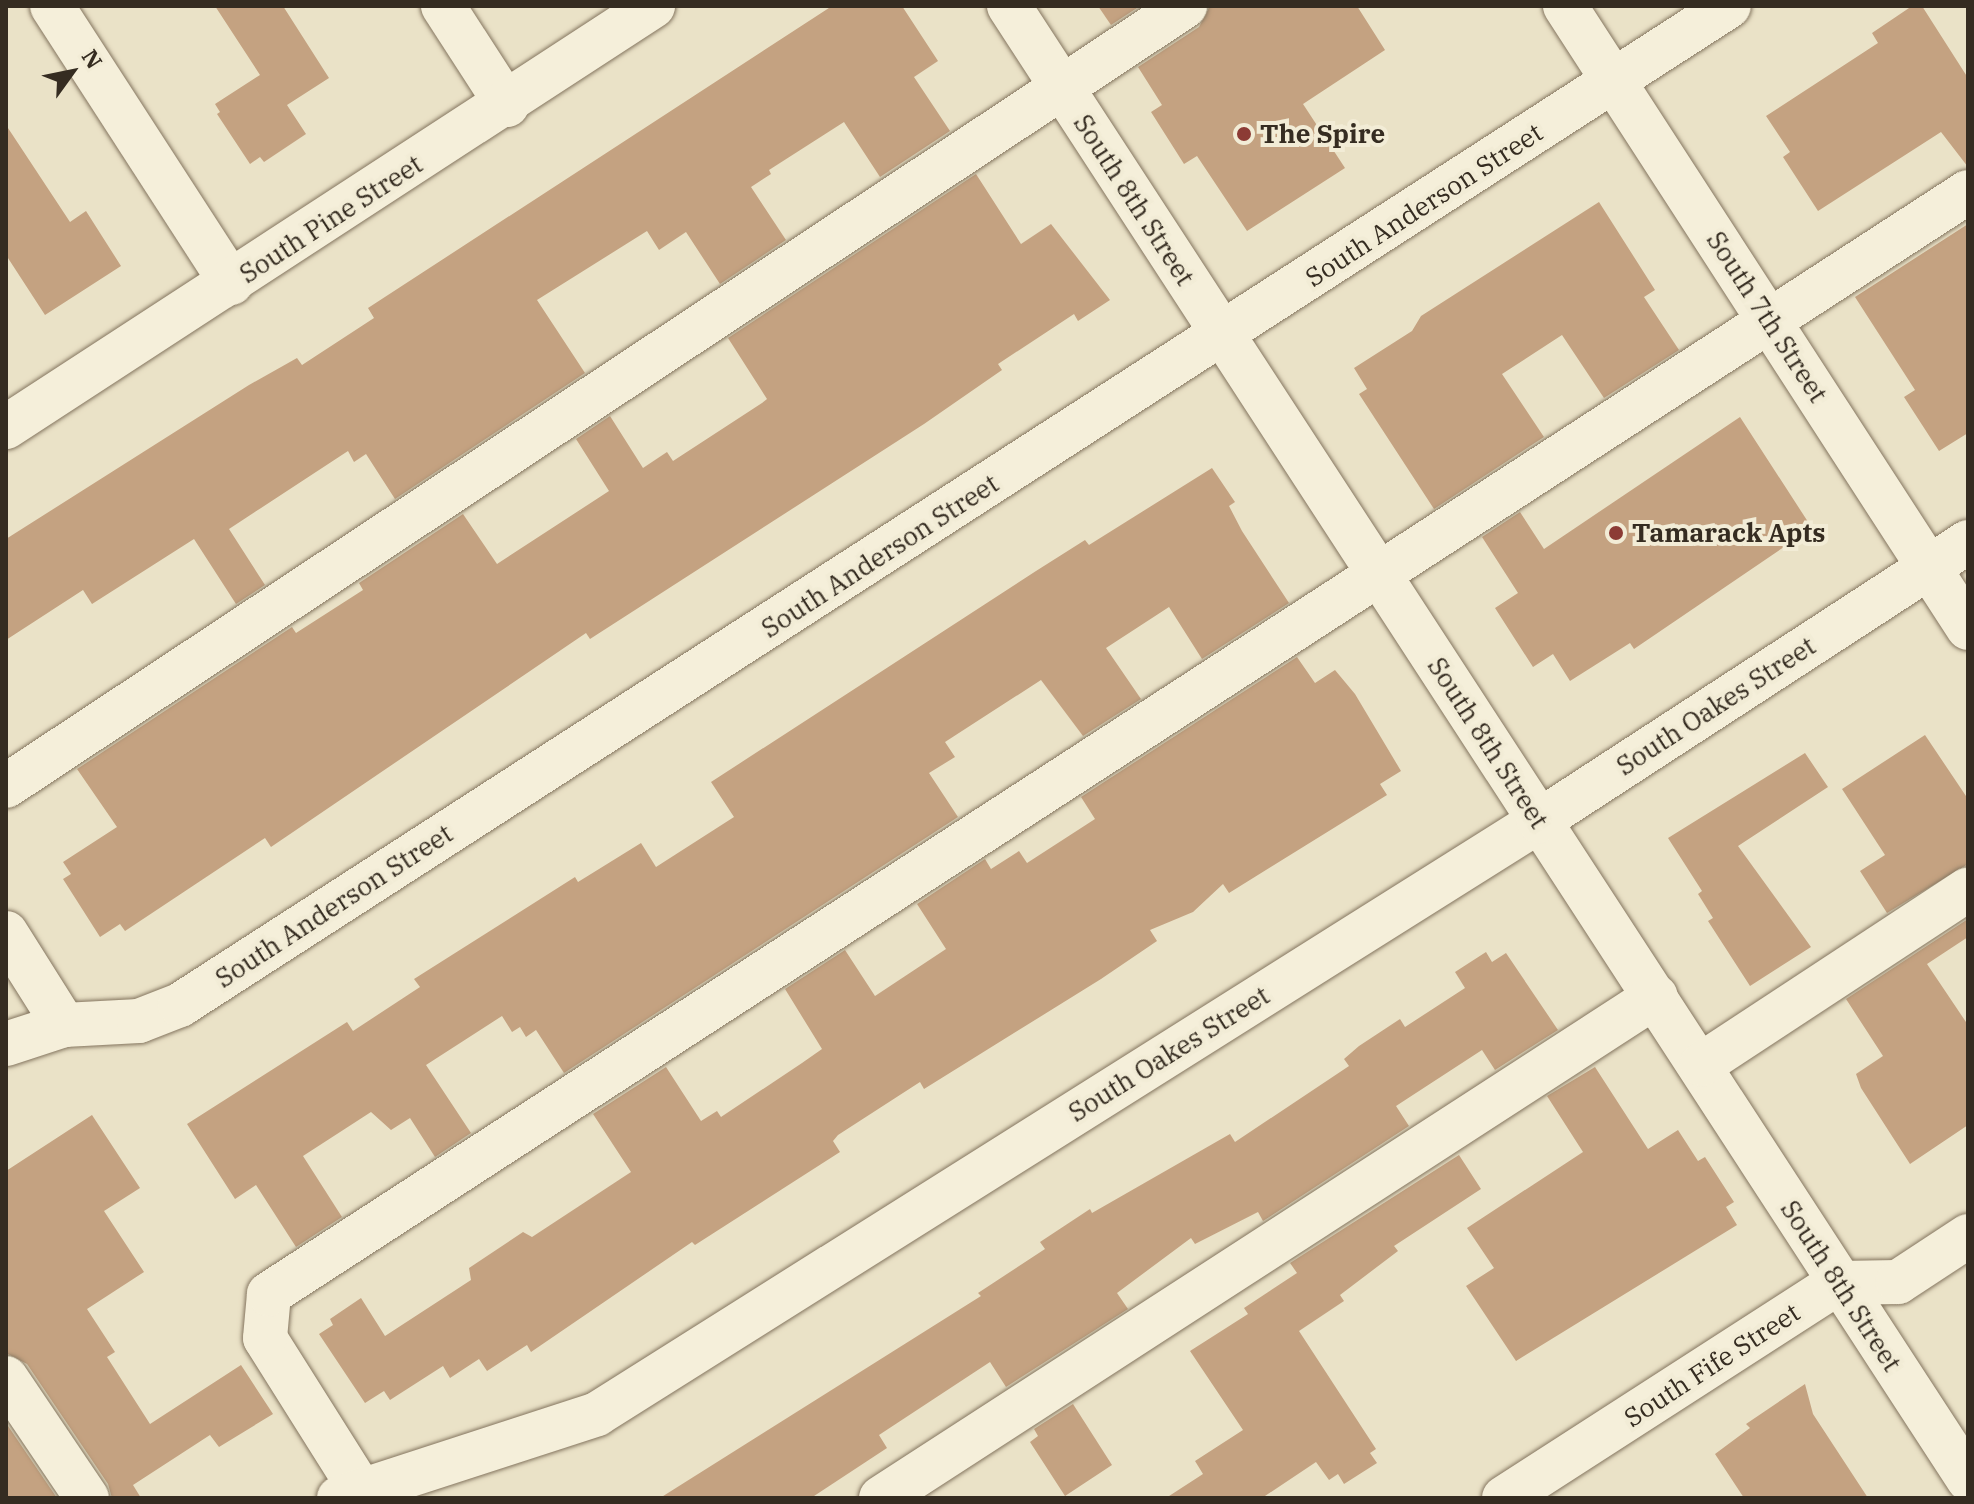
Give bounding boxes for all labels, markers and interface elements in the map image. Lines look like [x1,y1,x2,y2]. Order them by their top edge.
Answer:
north arrow [32,32,112,112]
text: N [76,43,109,74]
street label: South 8th Street [1067,109,1201,291]
street label: South Anderson Street [1300,117,1548,293]
place label: The Spire [1260,118,1385,150]
marker: The Spire [1235,125,1253,143]
street label: South Pine Street [234,148,428,290]
street label: South 7th Street [1700,226,1834,408]
street label: South Anderson Street [756,468,1004,644]
place label: Tamarack Apts [1632,517,1825,549]
marker: Tamarack Apts [1607,524,1625,542]
street label: South Oakes Street [1611,630,1821,782]
street label: South 8th Street [1421,652,1555,834]
street label: South Anderson Street [210,818,458,994]
street label: South Oakes Street [1063,980,1275,1128]
street label: South 8th Street [1774,1195,1908,1377]
street label: South Fife Street [1618,1297,1806,1433]

